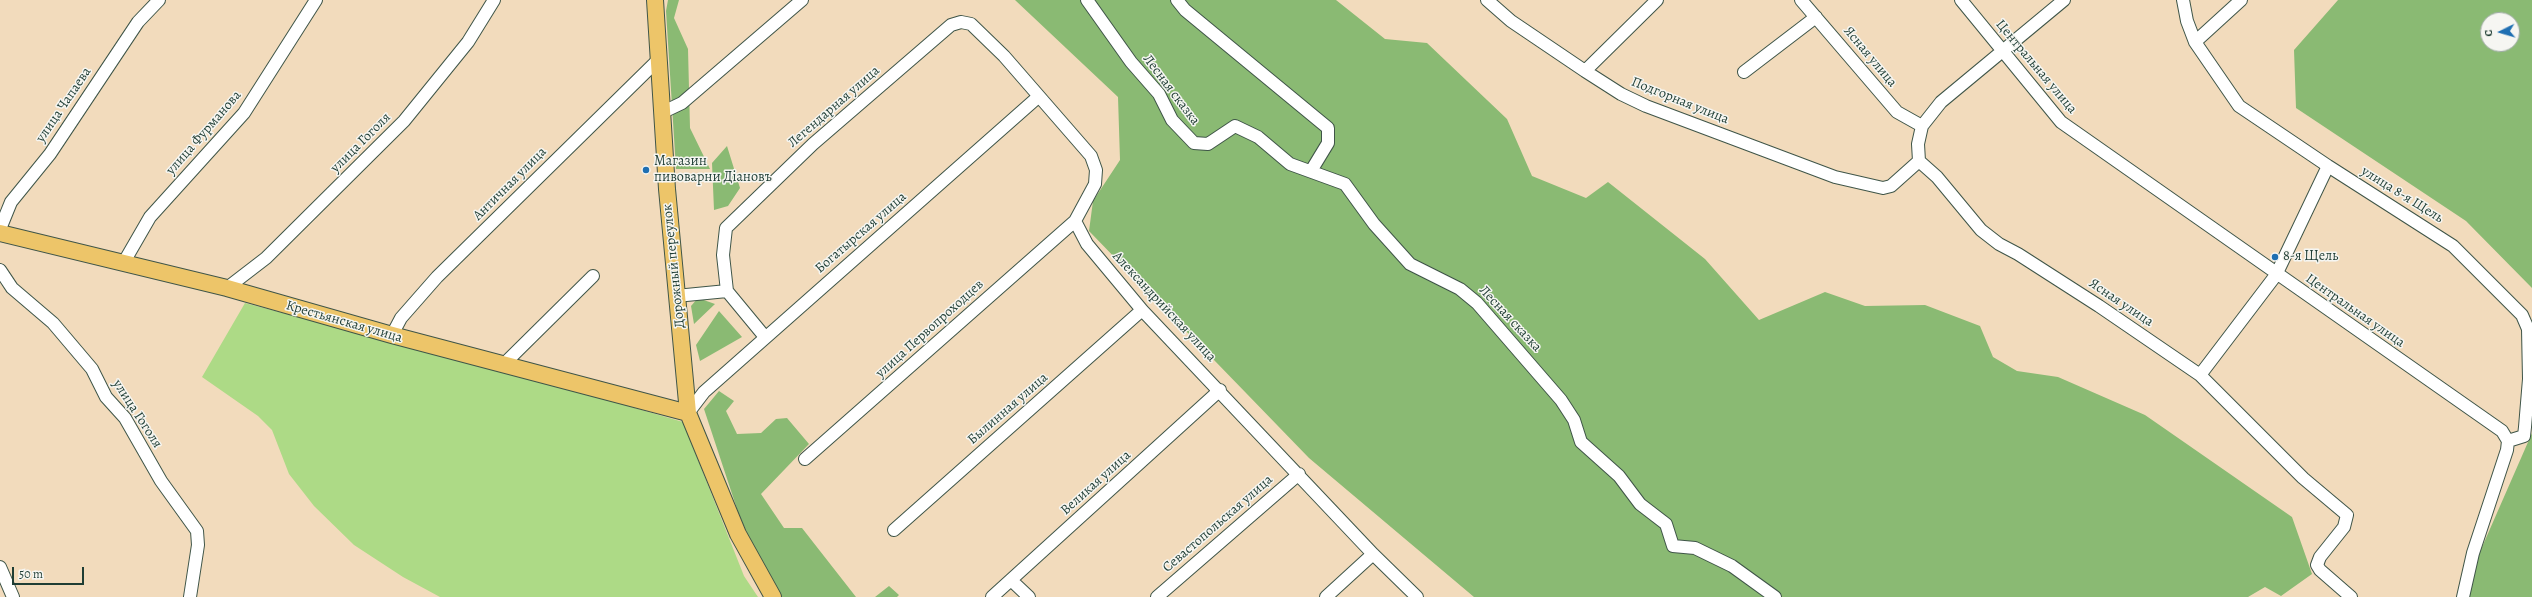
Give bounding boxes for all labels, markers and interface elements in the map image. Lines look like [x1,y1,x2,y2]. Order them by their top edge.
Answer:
north arrow [2480,12,2520,52]
street label: Центральная улица [1992,17,2080,117]
street label: Ясная улица [1840,23,1900,91]
text: С [2481,29,2496,37]
street label: Лесная сказка [1139,51,1203,129]
street label: Легендарная улица [785,63,883,151]
street label: улица Чапаева [33,64,95,146]
street label: Подгорная улица [1629,74,1731,128]
street label: улица Фурманова [163,87,245,179]
street label: улица Гоголя [327,109,395,177]
street label: Античная улица [470,144,550,224]
place label: Магазин пивоварни Дiановъ [654,154,772,186]
street label: улица 8-я Щель [2358,163,2446,227]
marker: Магазин пивоварни Дiановъ [641,165,651,175]
street label: Богатырская улица [812,189,910,277]
street label: Дорожный переулок [659,203,689,329]
street label: Александрийская улица [1109,248,1219,366]
place label: 8-я Щель [2283,249,2338,265]
marker: 8-я Щель [2270,252,2280,262]
street label: Центральная улица [2302,270,2408,352]
street label: Ясная улица [2086,275,2156,331]
street label: улица Первопроходцев [873,276,987,382]
street label: Лесная сказка [1475,282,1545,356]
street label: Крестьянская улица [284,297,404,347]
street label: Былинная улица [964,370,1052,448]
street label: улица Гоголя [109,377,165,451]
street label: Великая улица [1058,447,1134,519]
street label: Севастопольская улица [1160,472,1276,576]
scale bar [14,559,86,585]
text: 50 m [19,566,43,582]

